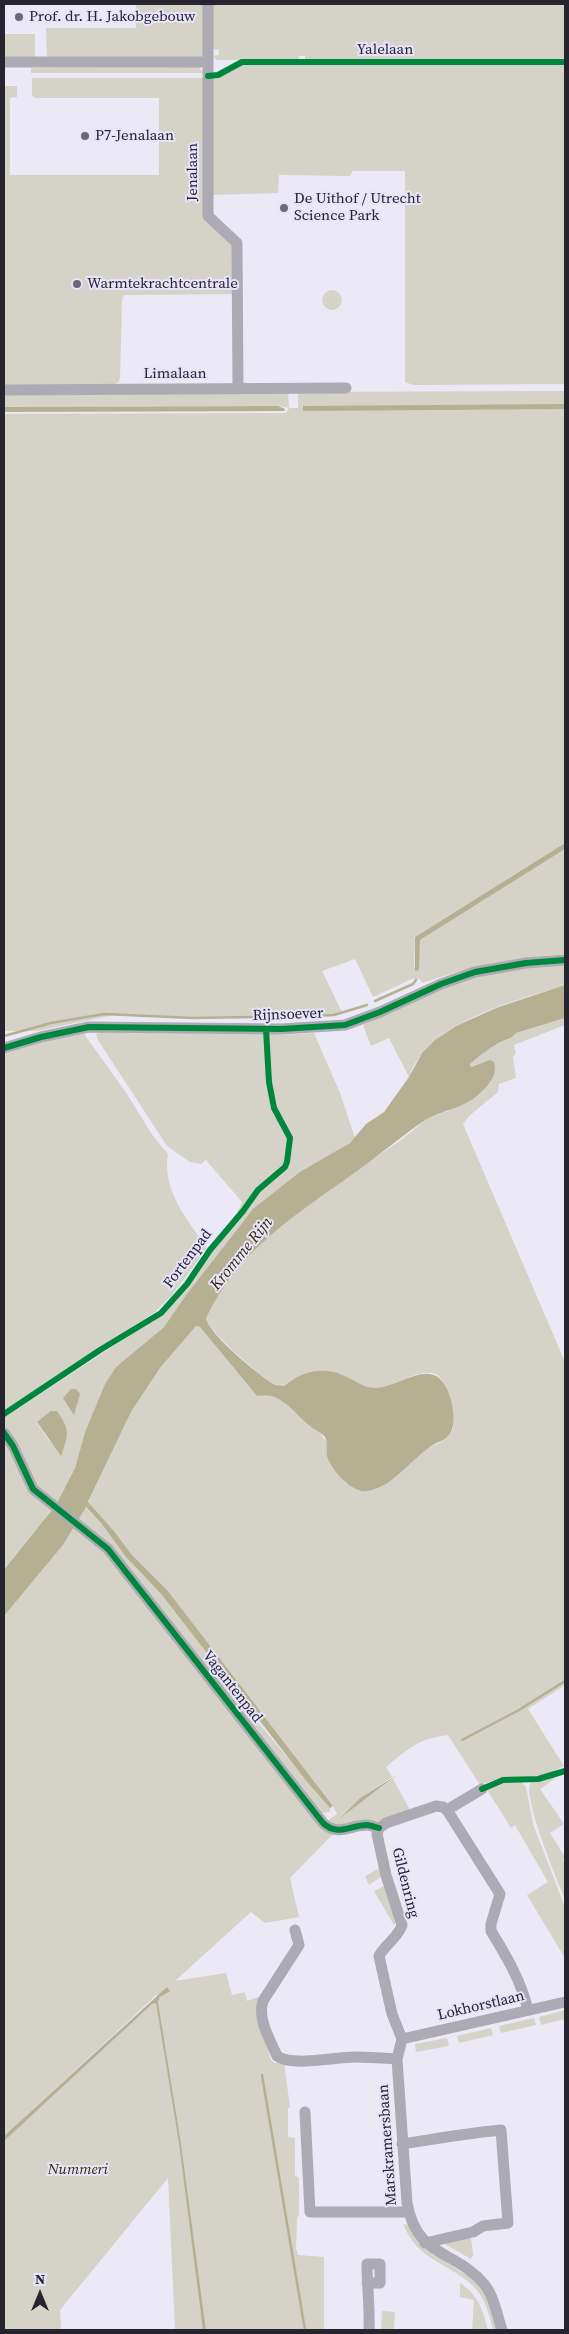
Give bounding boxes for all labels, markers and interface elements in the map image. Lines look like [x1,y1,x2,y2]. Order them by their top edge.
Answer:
place label: Prof. dr. H. Jakobgebouw [29,8,196,26]
marker: Prof. dr. H. Jakobgebouw [13,11,25,23]
street label: Yalelaan [357,41,413,59]
place label: P7-Jenalaan [95,127,174,145]
marker: P7-Jenalaan [79,130,91,142]
street label: Jenalaan [184,143,202,201]
place label: De Uithof / Utrecht Science Park [294,190,421,225]
marker: De Uithof / Utrecht Science Park [278,202,290,214]
place label: Warmtekrachtcentrale [87,275,238,293]
marker: Warmtekrachtcentrale [71,278,83,290]
street label: Limalaan [143,365,207,383]
street label: Rijnsoever [252,1005,324,1025]
water label: Kromme Rijn [207,1214,277,1294]
street label: Fortenpad [160,1226,216,1292]
street label: Vagantenpad [198,1647,266,1727]
street label: Gildenring [388,1846,422,1920]
street label: Lokhorstlaan [436,1987,526,2025]
street label: Marskramersbaan [375,2084,401,2206]
park label: Nummeri [48,2161,108,2179]
north arrow [15,2269,65,2319]
text: N [35,2269,45,2289]

